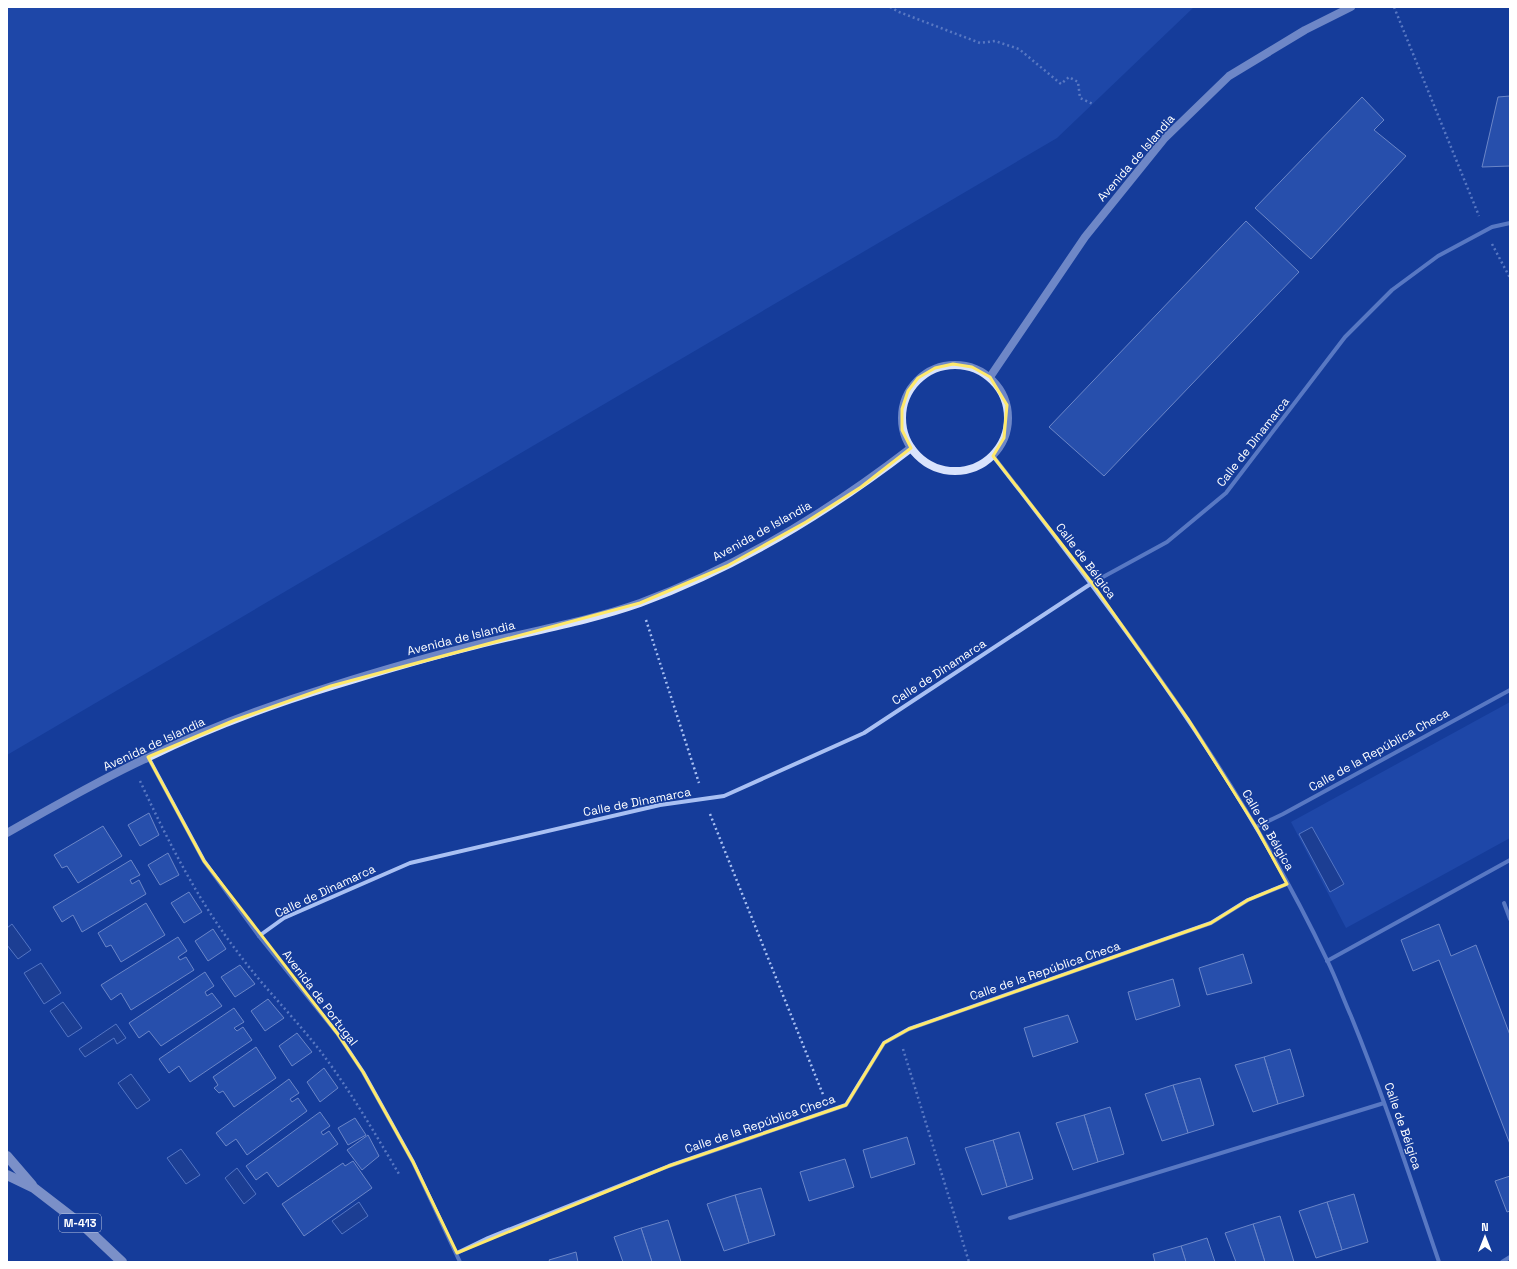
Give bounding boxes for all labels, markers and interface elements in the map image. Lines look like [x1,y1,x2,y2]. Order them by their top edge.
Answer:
street label: Avenida de Islandia [1094,111,1178,205]
street label: Calle de Dinamarca [1213,394,1293,490]
street label: Avenida de Islandia [710,497,814,565]
street label: Calle de Bélgica [1052,520,1120,602]
street label: Avenida de Islandia [405,617,517,659]
street label: Calle de Dinamarca [889,635,989,708]
street label: Calle de la República Checa [1306,705,1452,795]
street label: Avenida de Islandia [100,713,208,775]
street label: Calle de Dinamarca [582,784,692,820]
street label: Calle de Bélgica [1238,786,1298,874]
street label: Calle de Dinamarca [272,861,378,921]
street label: Calle de la República Checa [968,938,1123,1004]
street label: Avenida de Portugal [279,947,361,1049]
street label: Calle de Bélgica [1381,1080,1425,1172]
street label: Calle de la República Checa [683,1091,838,1157]
road number: M-413 [59,1214,101,1232]
north arrow [1465,1217,1505,1257]
text: N [1481,1220,1489,1234]

